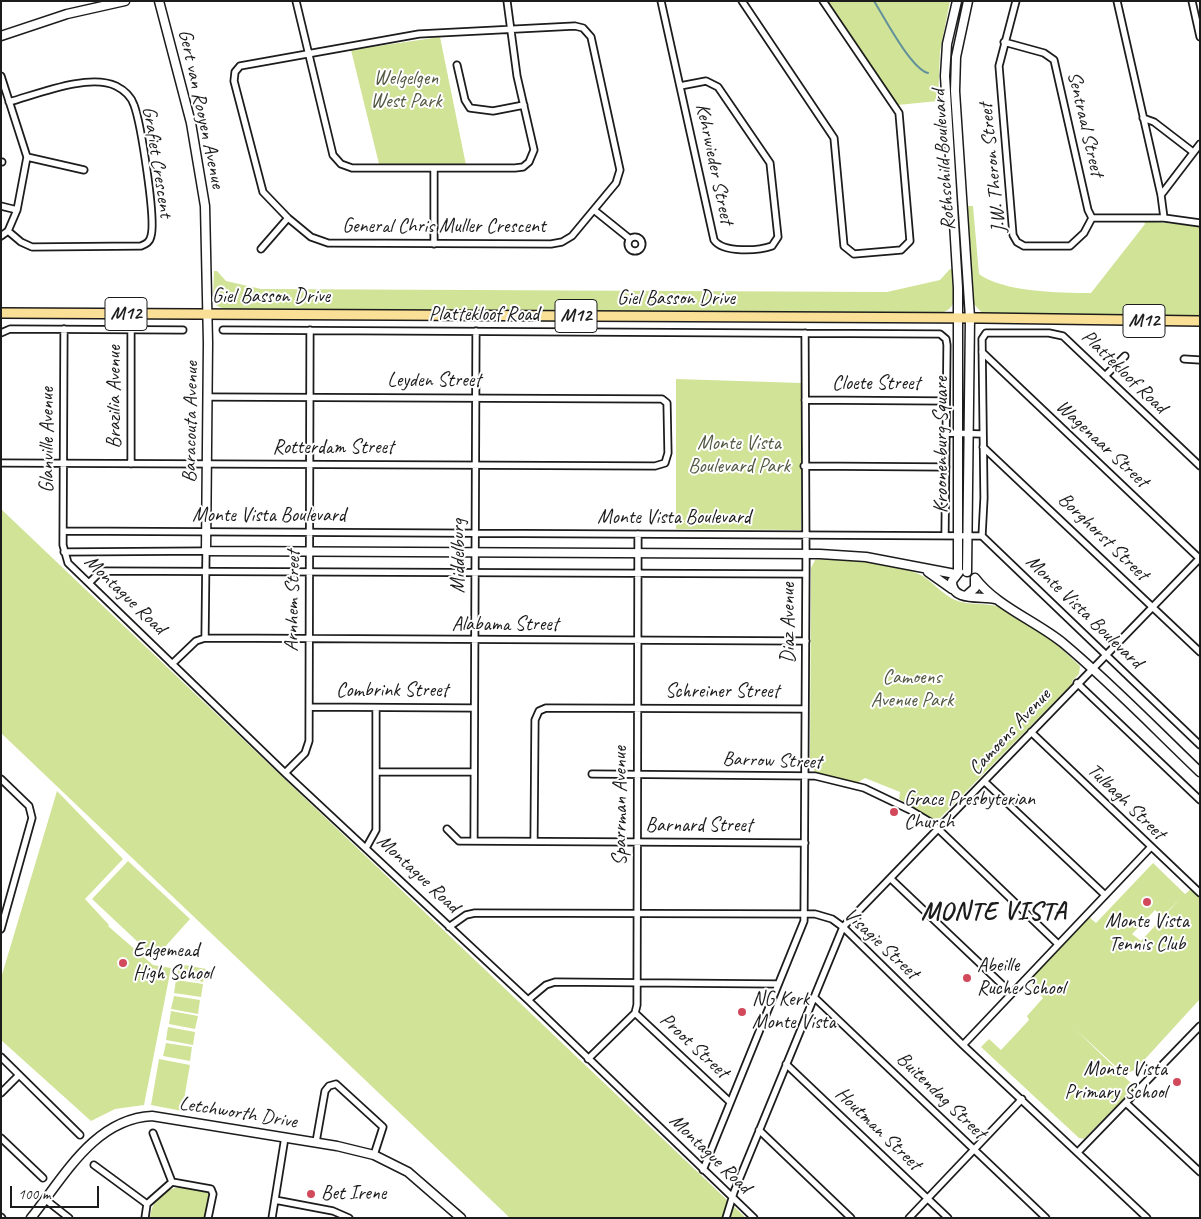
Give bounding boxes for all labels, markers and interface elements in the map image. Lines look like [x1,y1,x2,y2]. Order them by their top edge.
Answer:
street label: Gert van Rooyen Avenue [172,27,230,191]
park label: Welgelgen West Park [370,67,442,114]
street label: Sentraal Street [1061,69,1109,179]
street label: Rothschild Boulevard [927,89,961,231]
street label: Kehrwieder Street [690,102,738,226]
street label: J.W. Theron Street [974,102,1012,234]
street label: Grafiet Crescent [136,105,178,219]
street label: General Chris Muller Crescent [342,215,546,239]
street label: Giel Basson Drive [212,285,330,309]
street label: Giel Basson Drive [617,287,735,311]
road number: M12 [105,298,147,330]
road number: M12 [555,300,597,332]
street label: Plattekloof Road [429,303,539,327]
road number: M12 [1123,304,1165,338]
street label: Plattekloof Road [1076,325,1172,419]
street label: Brazilia Avenue [103,346,127,448]
street label: Baracouta Avenue [178,361,204,483]
street label: Leyden Street [387,369,481,393]
street label: Cloete Street [832,372,920,396]
street label: Kroonenburg Square [930,377,954,513]
street label: Glanville Avenue [36,387,60,493]
street label: Wagenaar Street [1051,395,1153,493]
park label: Monte Vista Boulevard Park [688,432,790,479]
street label: Rotterdam Street [272,436,394,460]
street label: Borghorst Street [1053,488,1153,586]
street label: Monte Vista Boulevard [192,504,346,528]
street label: Monte Vista Boulevard [597,506,751,530]
street label: Middelburg [447,519,471,593]
street label: Montague Road [79,550,171,640]
street label: Arnhem Street [280,550,306,652]
street label: Monte Vista Boulevard [1020,550,1148,674]
street label: Diaz Avenue [777,583,801,663]
street label: Alabama Street [452,613,558,637]
park label: Camoens Avenue Park [871,666,953,713]
street label: Combrink Street [336,679,448,703]
street label: Schreiner Street [665,680,779,704]
street label: Camoens Avenue [964,684,1056,780]
street label: Sparrman Avenue [609,746,633,866]
street label: Barrow Street [722,747,822,775]
street label: Tulbagh Street [1082,759,1170,845]
place label: Grace Presbyterian Church [904,788,1035,835]
marker: Grace Presbyterian Church [888,806,900,818]
street label: Barnard Street [646,814,752,838]
street label: Montague Road [372,830,464,918]
marker: Monte Vista Tennis Club [1141,896,1153,908]
district label: MONTE VISTA [920,897,1068,927]
street label: Visagie Street [838,903,924,985]
place label: Monte Vista Tennis Club [1105,910,1189,957]
place label: Edgemead High School [133,939,212,986]
place label: Abeille Ruche School [977,954,1065,1001]
marker: Edgemead High School [117,957,129,969]
marker: Abeille Ruche School [961,972,973,984]
place label: NG Kerk Monte Vista [752,988,835,1035]
marker: NG Kerk Monte Vista [736,1006,748,1018]
street label: Proot Street [655,1008,733,1084]
street label: Buitendag Street [891,1047,991,1145]
place label: Monte Vista Primary School [1065,1058,1167,1105]
marker: Monte Vista Primary School [1171,1076,1183,1088]
street label: Houtman Street [830,1082,926,1176]
street label: Letchworth Drive [177,1092,299,1134]
street label: Montague Road [664,1109,756,1199]
scale bar [12,1176,101,1208]
place label: Bet Irene [321,1182,386,1206]
text: 100 m [18,1185,50,1204]
marker: Bet Irene [305,1188,317,1200]

